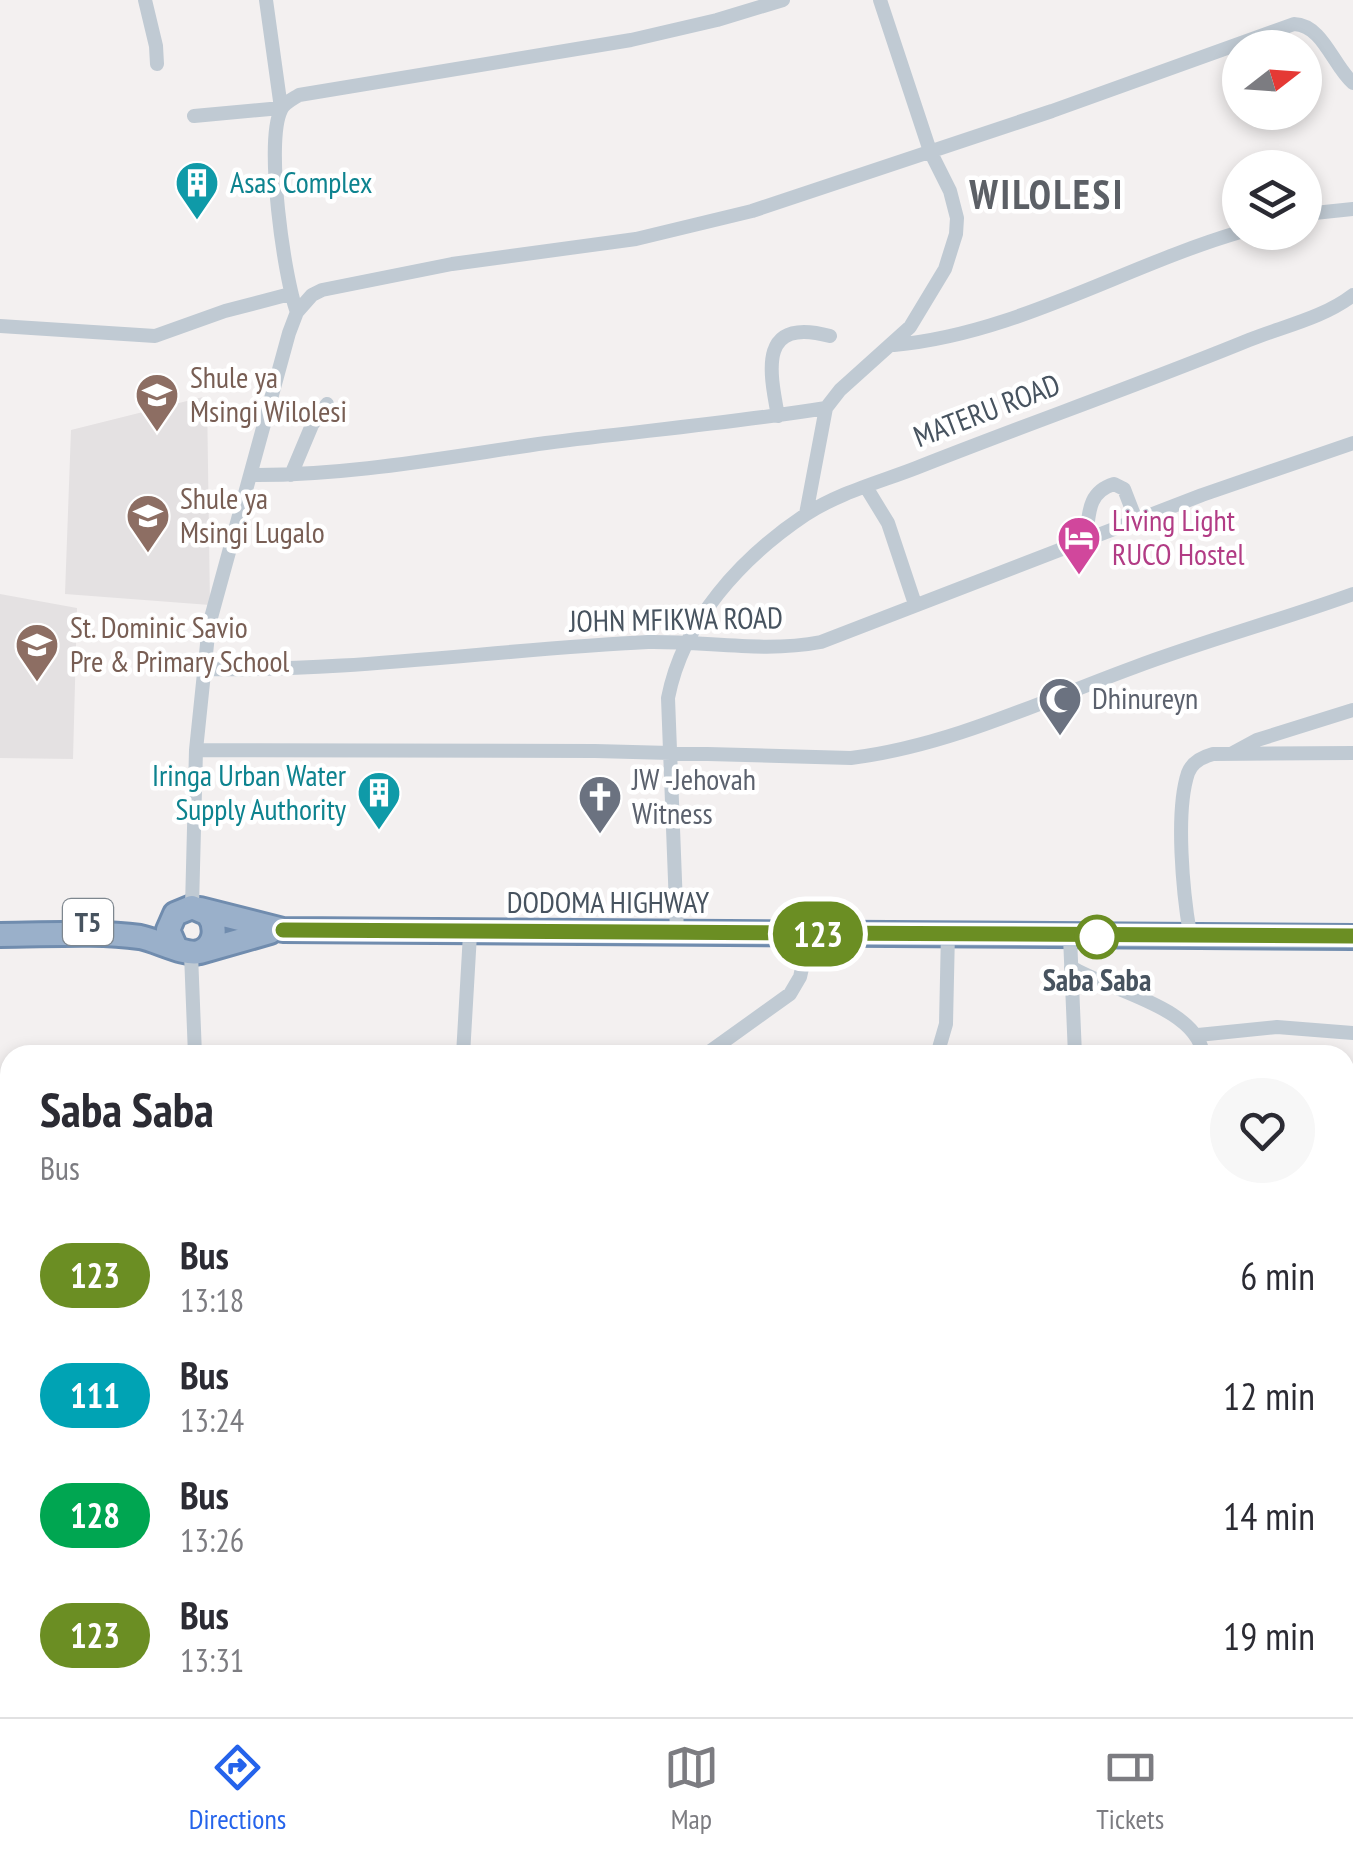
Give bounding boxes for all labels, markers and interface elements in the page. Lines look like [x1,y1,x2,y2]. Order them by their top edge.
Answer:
north arrow [1222,30,1322,130]
map controls [1222,30,1322,250]
button: layers [1222,150,1322,250]
building icon: Asas Complex [174,160,220,221]
place label: Asas Complex [230,162,372,201]
district label: WILOLESI [968,168,1125,220]
place label: Shule ya Msingi Wilolesi [190,357,347,430]
street label: MATERU ROAD [908,364,1065,455]
school or university icon: Shule ya Msingi Wilolesi [134,372,180,433]
place label: Shule ya Msingi Lugalo [180,478,325,551]
school or university icon: Shule ya Msingi Lugalo [125,493,171,554]
place label: Living Light RUCO Hostel [1112,500,1245,573]
hotel icon: Living Light RUCO Hostel [1056,515,1102,576]
street label: JOHN MFIKWA ROAD [568,597,783,640]
place label: St. Dominic Savio Pre & Primary School [70,607,289,680]
school or university icon: St. Dominic Savio Pre & Primary School [14,622,60,683]
mosque icon: Dhinureyn [1037,676,1083,737]
place label: Dhinureyn [1092,678,1198,717]
place label: Iringa Urban Water Supply Authority [152,755,347,828]
place label: JW -Jehovah Witness [631,759,756,832]
building icon: Iringa Urban Water Supply Authority [356,770,402,831]
church icon: JW -Jehovah Witness [577,774,623,835]
street label: DODOMA HIGHWAY [507,882,710,921]
road number: T5 [63,899,113,945]
line badge: 123 [760,902,876,966]
text: 123 [793,911,843,957]
marker: Saba Saba [1076,916,1118,958]
place label: Saba Saba [1043,960,1151,999]
text: Saba Saba [40,1078,214,1140]
button: heart [1210,1078,1315,1183]
text: Bus [40,1147,80,1189]
text: Bus [180,1230,229,1279]
text: 6 min [1240,1251,1315,1300]
text: 123 [70,1252,120,1298]
text: 13:18 [180,1279,244,1321]
text: Bus [180,1350,229,1399]
text: 12 min [1223,1371,1315,1420]
text: 111 [70,1372,120,1418]
text: 13:24 [180,1399,244,1441]
text: Bus [180,1470,229,1519]
text: 14 min [1223,1491,1315,1540]
text: 128 [70,1492,120,1538]
text: 13:26 [180,1519,244,1561]
text: Bus [180,1590,229,1639]
text: 19 min [1223,1611,1315,1660]
text: 123 [70,1612,120,1658]
text: 13:31 [180,1639,244,1681]
tab: Directions [189,1740,286,1837]
tab: Map [664,1740,719,1837]
tab: Tickets [1096,1740,1164,1837]

